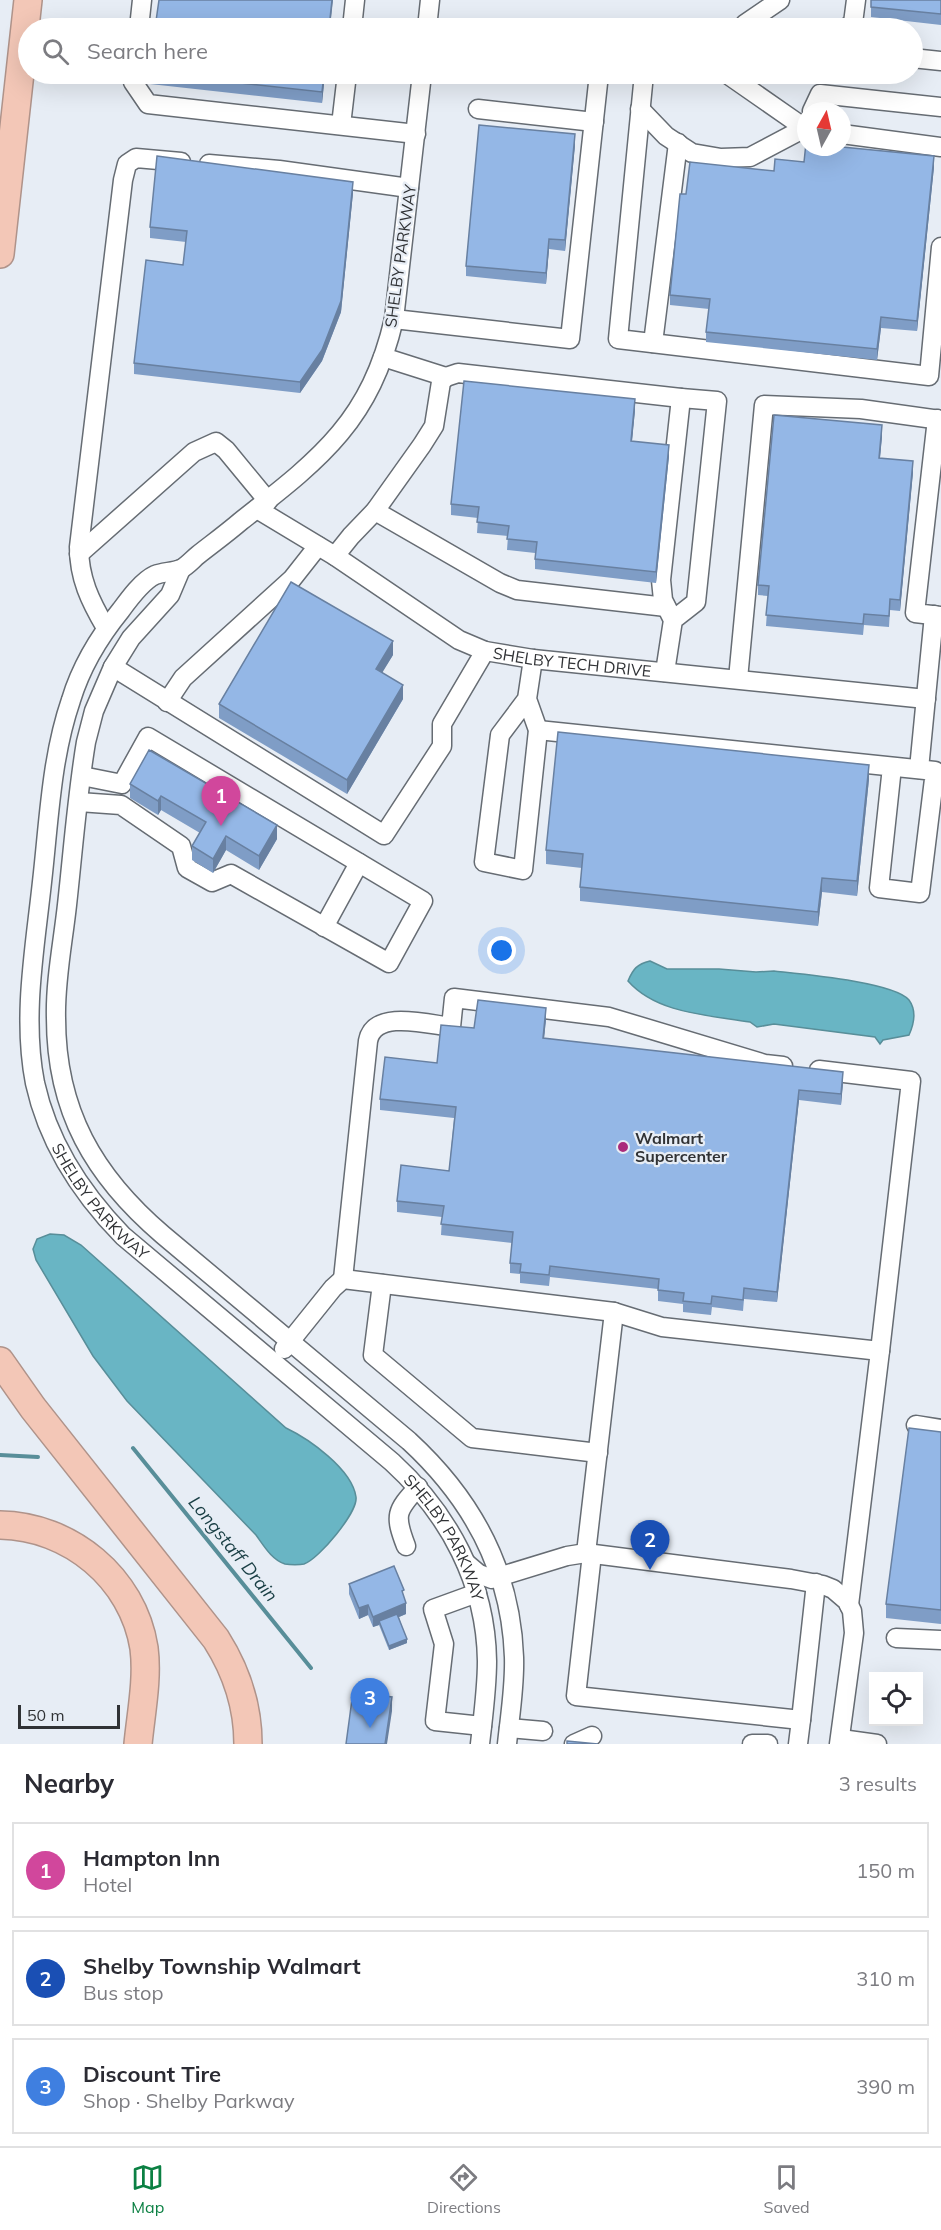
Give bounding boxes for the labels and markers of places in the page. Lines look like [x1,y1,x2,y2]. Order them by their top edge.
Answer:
pin: 1 [202,776,240,826]
place label: Walmart Supercenter [635,1128,728,1166]
marker: Walmart Supercenter [616,1140,630,1154]
pin: 2 [630,1520,670,1570]
pin: 3 [350,1678,389,1728]

